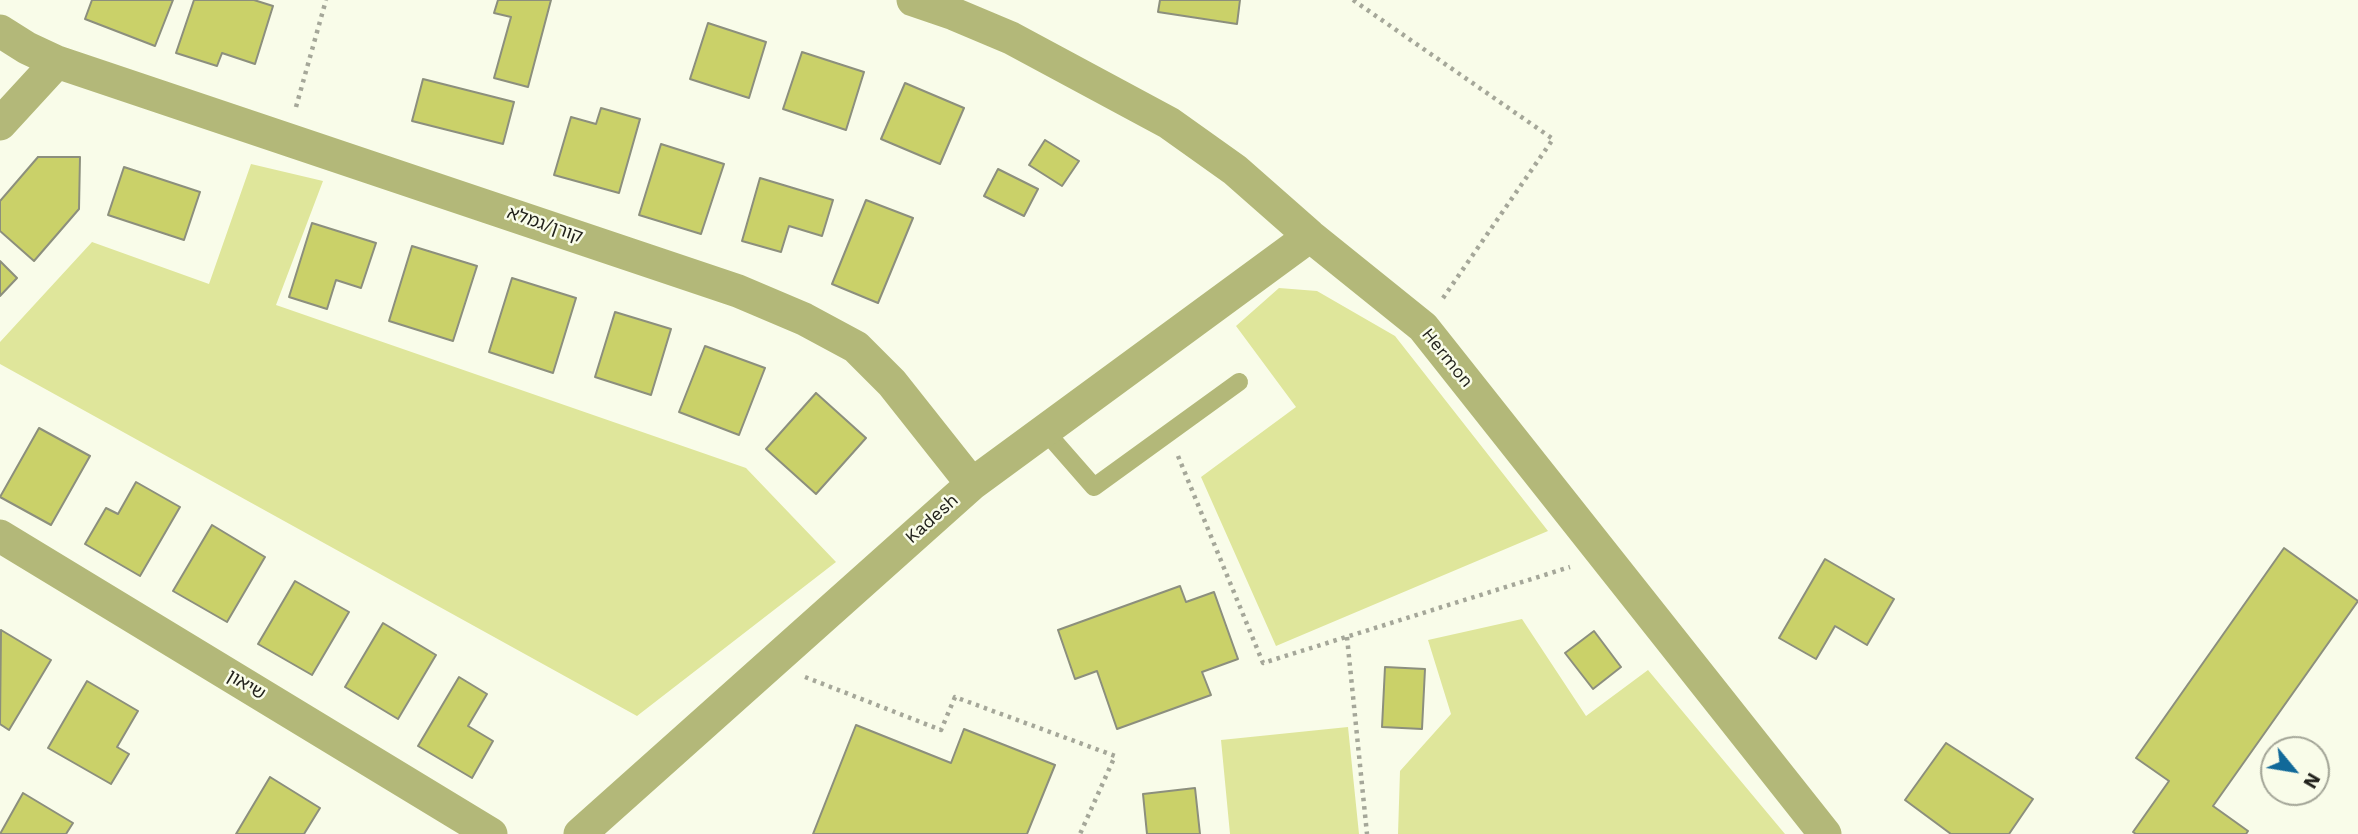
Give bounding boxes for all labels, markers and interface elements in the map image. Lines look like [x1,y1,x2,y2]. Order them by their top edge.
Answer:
street label: קורן/גמלא [504,202,586,248]
street label: Hermon [1417,324,1477,392]
street label: Kadesh [901,490,963,548]
street label: שיאון [223,665,269,705]
north arrow [2260,736,2330,806]
text: N [2298,769,2325,793]

